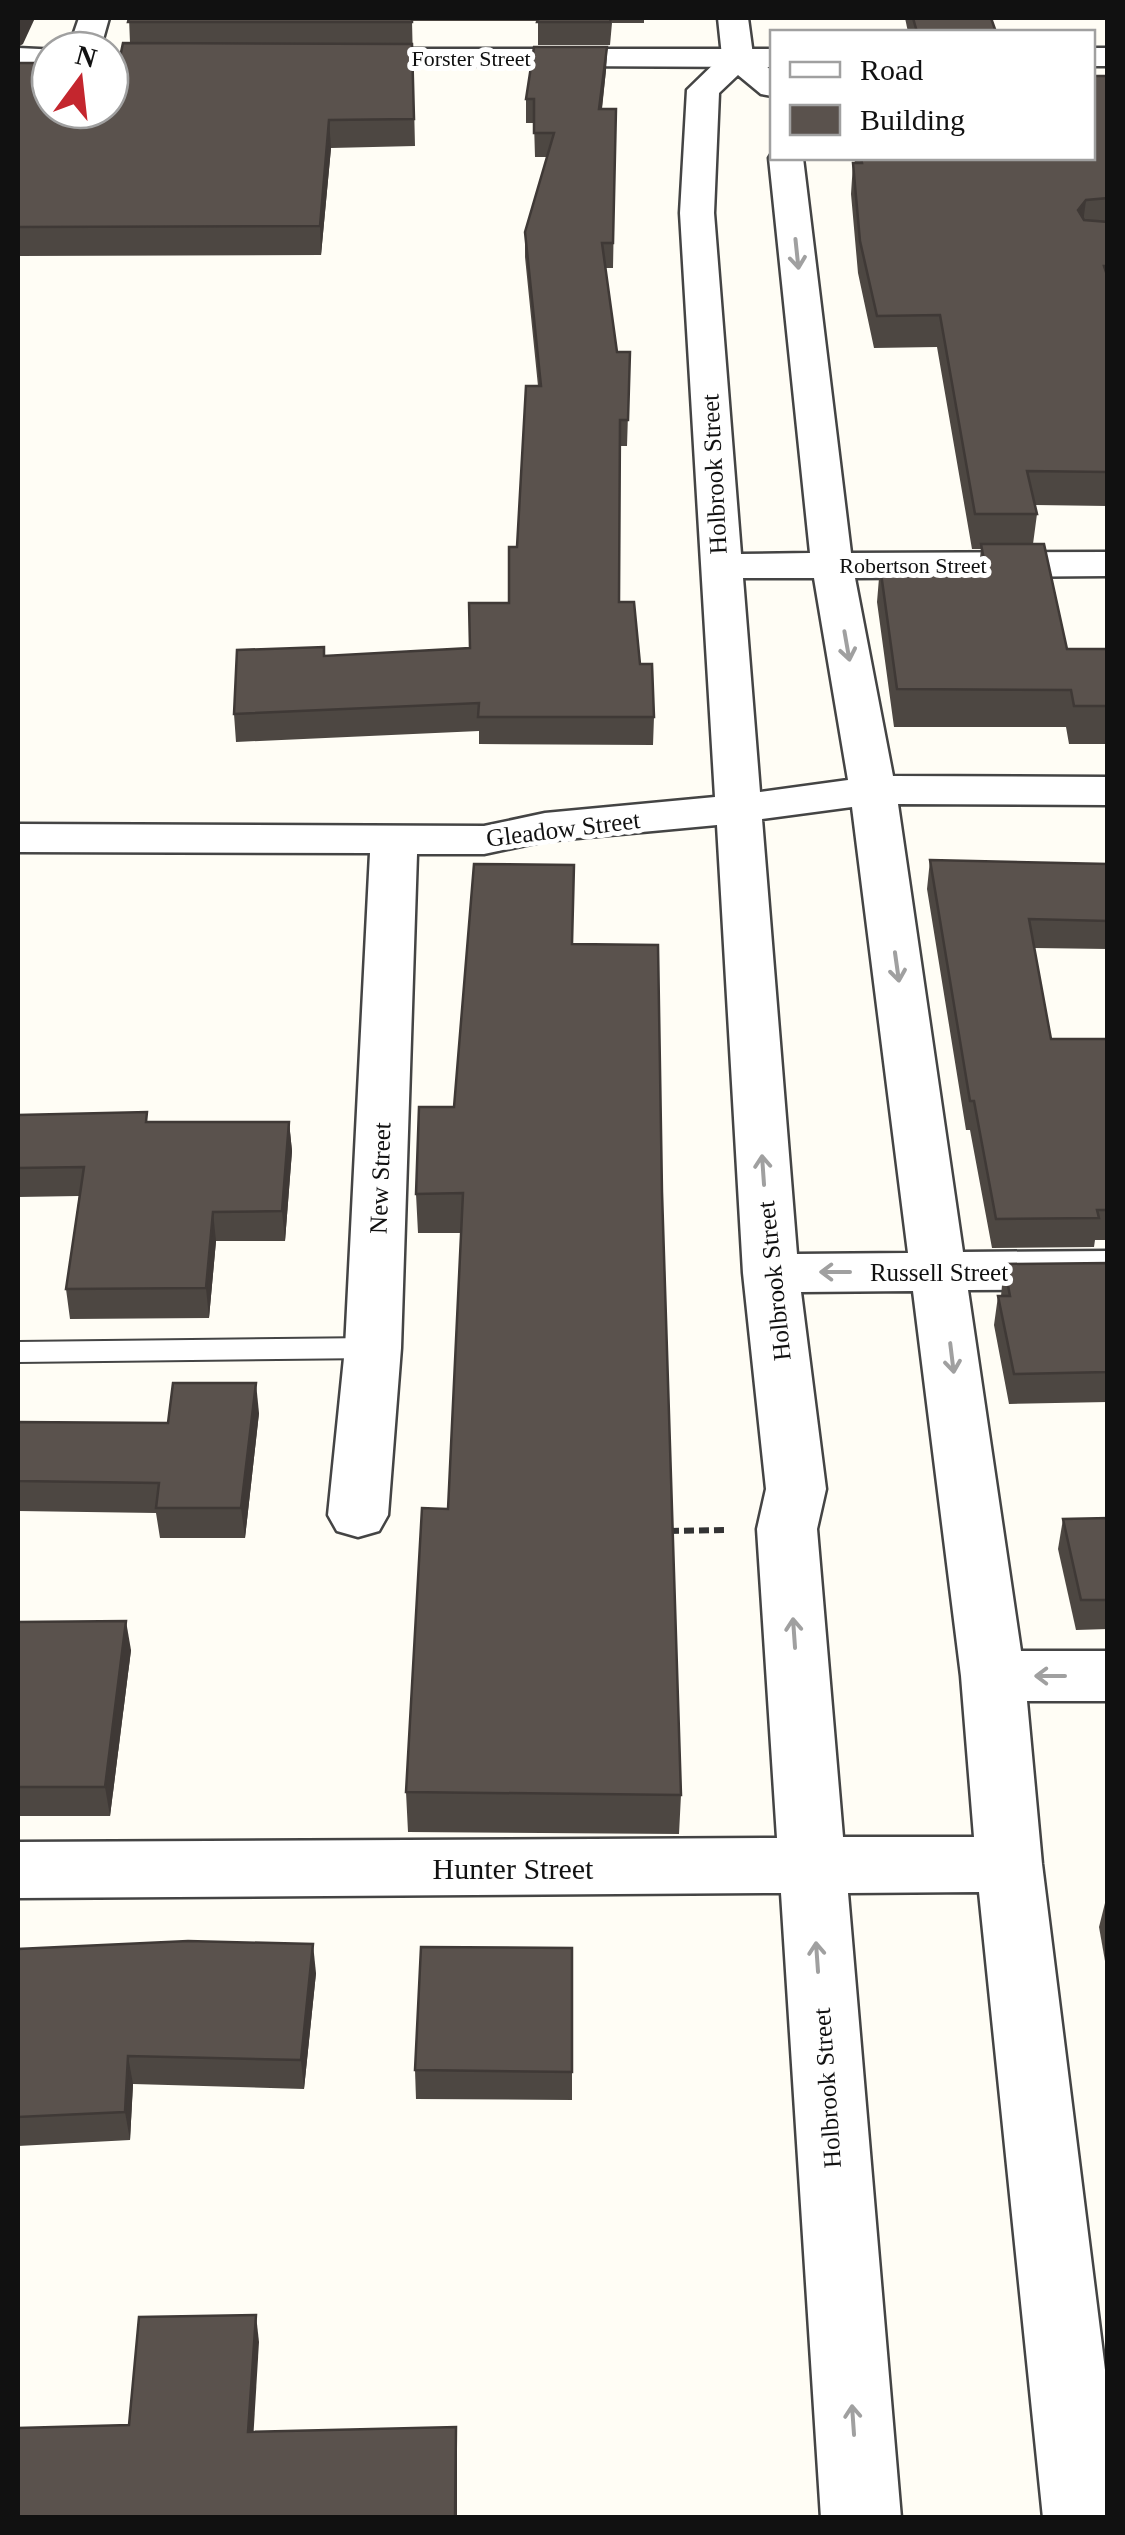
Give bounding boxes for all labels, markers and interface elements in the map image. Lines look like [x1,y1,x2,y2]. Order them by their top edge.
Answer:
north arrow [30,30,130,130]
legend [770,30,1095,160]
text: N [73,39,100,74]
street label: Forster Street [411,46,531,71]
text: Road [860,53,923,86]
text: Building [860,103,965,136]
one-way arrow [788,238,807,270]
street label: Holbrook Street [696,393,732,555]
street label: Robertson Street [839,553,987,578]
one-way arrow [838,629,857,661]
street label: Gleadow Street [485,806,642,852]
one-way arrow [889,950,907,983]
street label: New Street [365,1122,395,1234]
one-way arrow [753,1155,772,1187]
street label: Holbrook Street [752,1200,796,1362]
street label: Russell Street [870,1259,1008,1286]
one-way arrow [820,1262,852,1282]
one-way arrow [943,1342,961,1374]
one-way arrow [784,1617,803,1649]
one-way arrow [1035,1666,1068,1686]
street label: Hunter Street [433,1852,594,1885]
one-way arrow [807,1941,826,1973]
street label: Holbrook Street [808,2007,846,2169]
one-way arrow [844,2405,863,2437]

